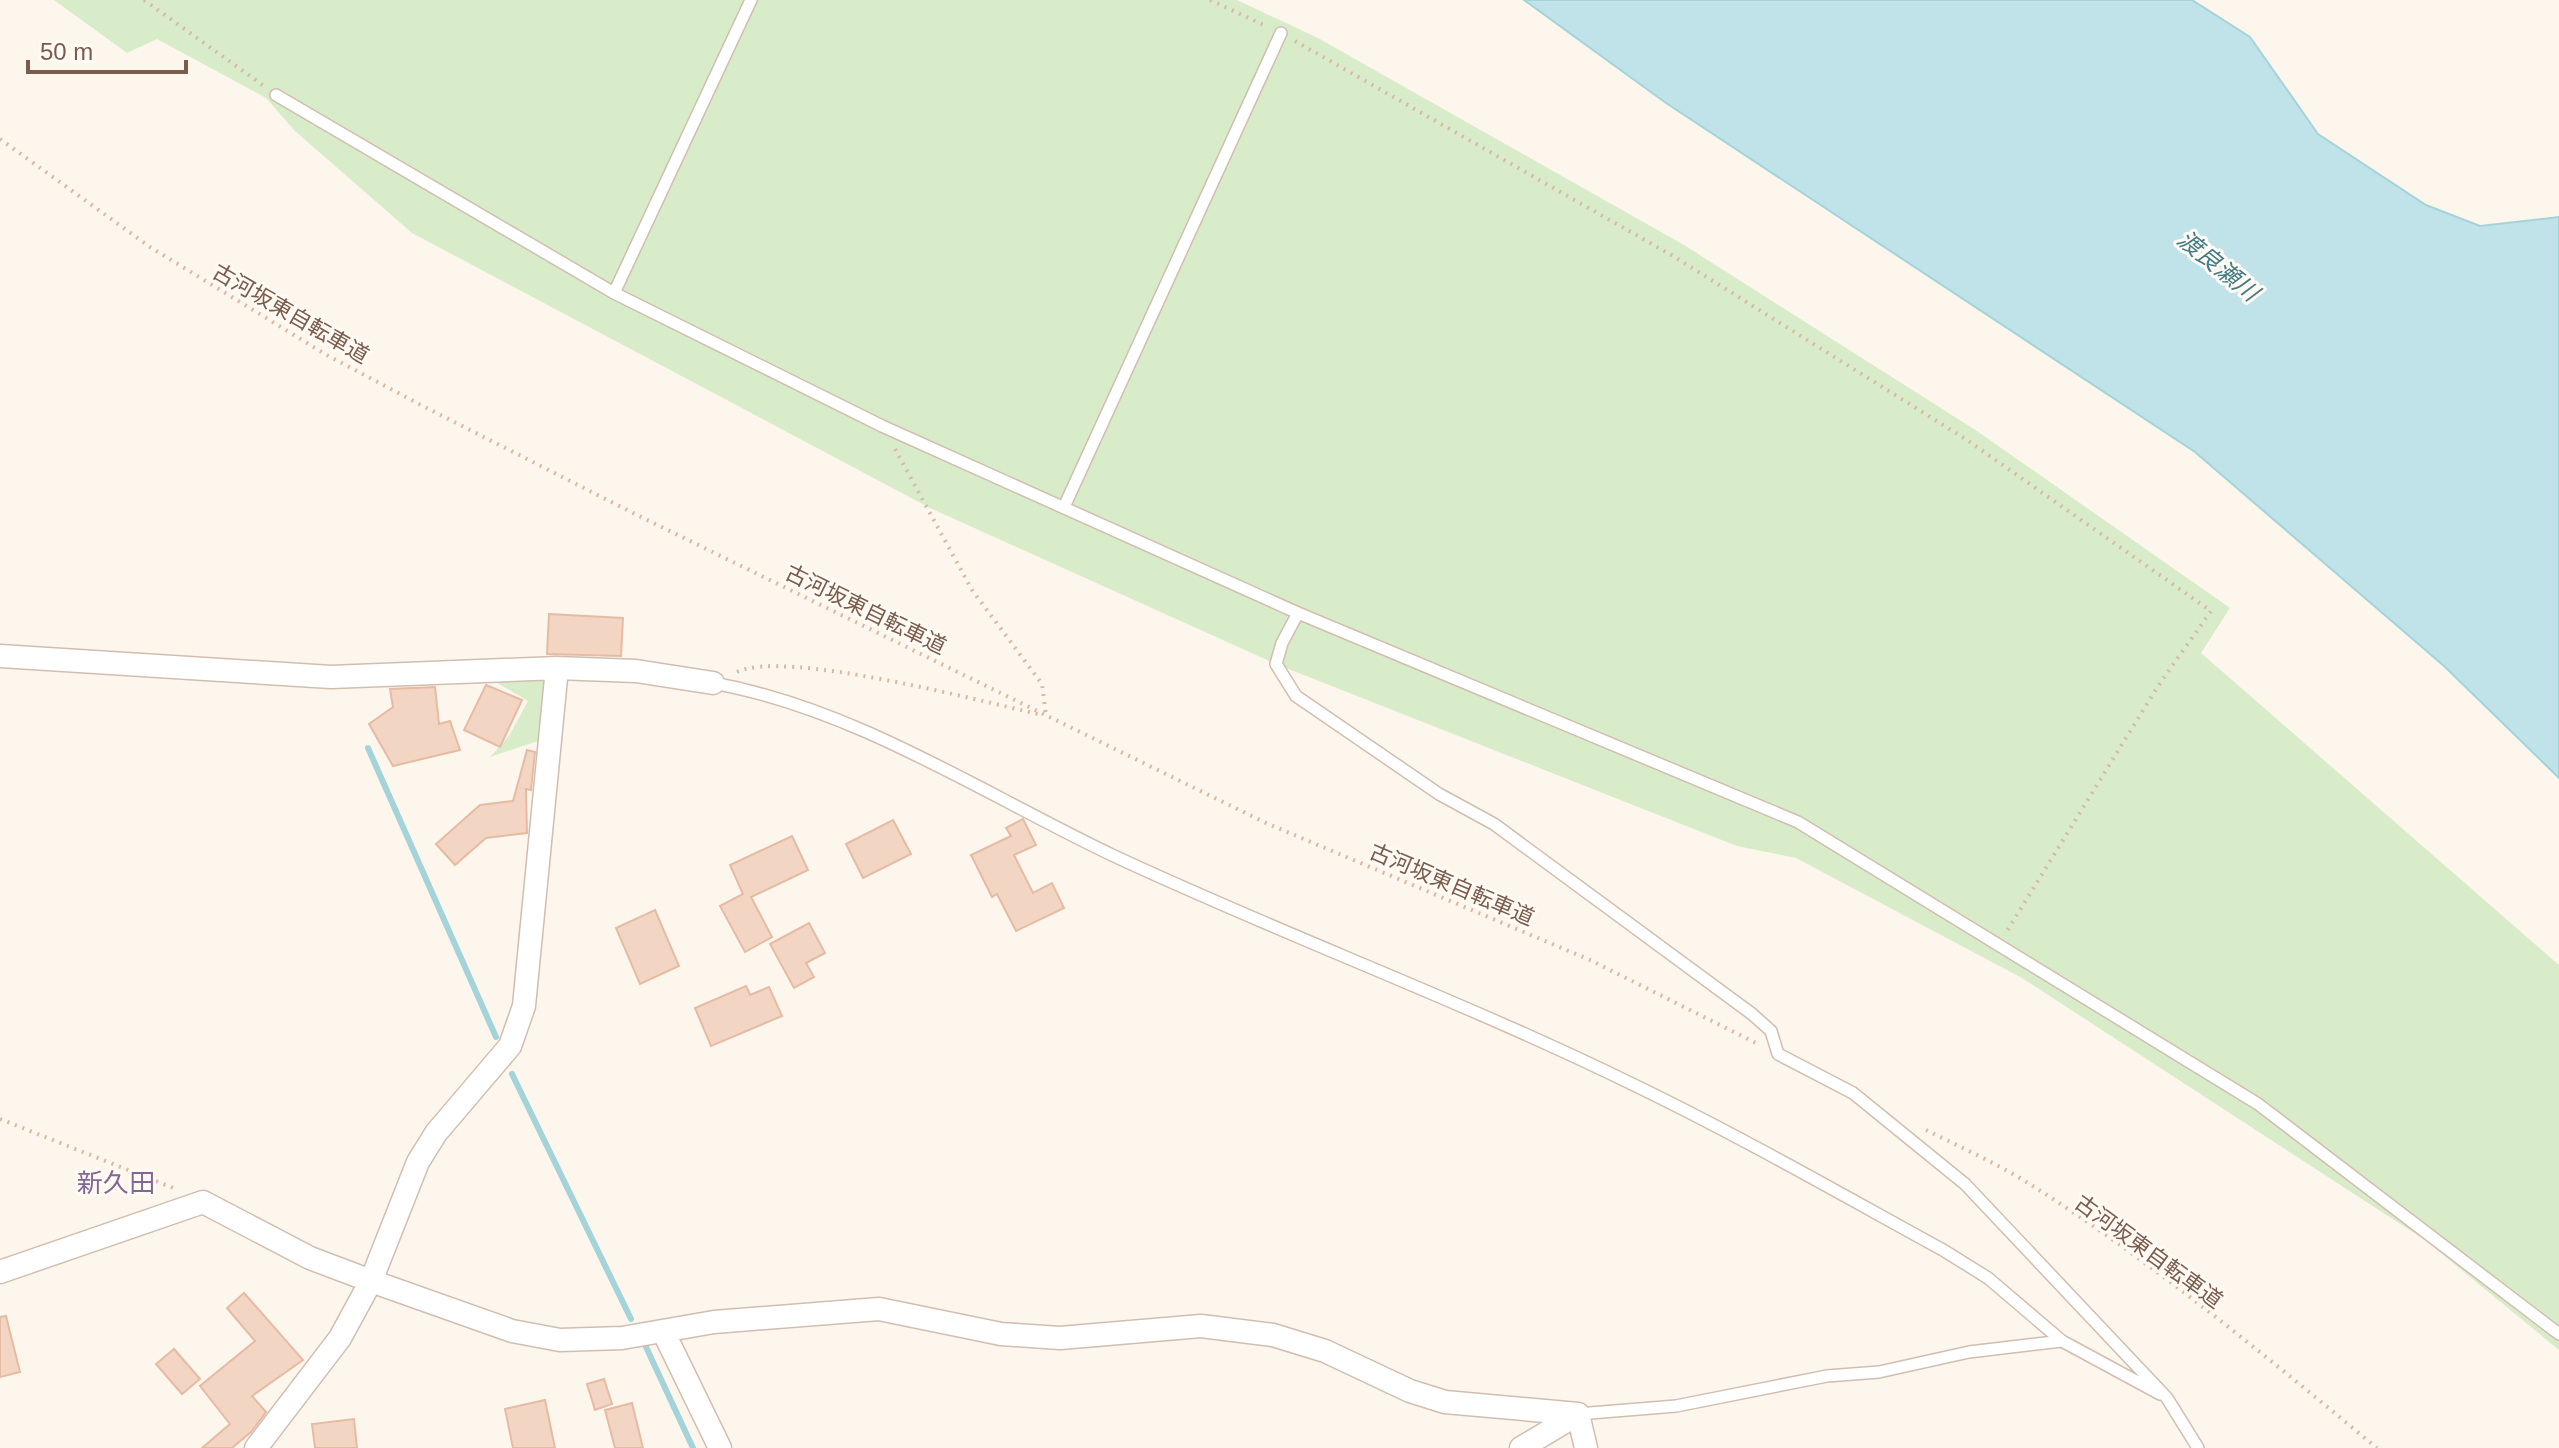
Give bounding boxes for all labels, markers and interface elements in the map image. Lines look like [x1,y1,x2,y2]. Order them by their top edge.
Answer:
scale bar [28,24,186,74]
text: 50 m [40,38,93,65]
water label: 渡良瀬川 [2173,225,2266,308]
street label: 古河坂東自転車道 [208,259,373,368]
street label: 古河坂東自転車道 [781,560,950,659]
street label: 古河坂東自転車道 [1366,839,1538,930]
district label: 新久田 [77,1168,155,1198]
street label: 古河坂東自転車道 [2070,1190,2227,1313]

